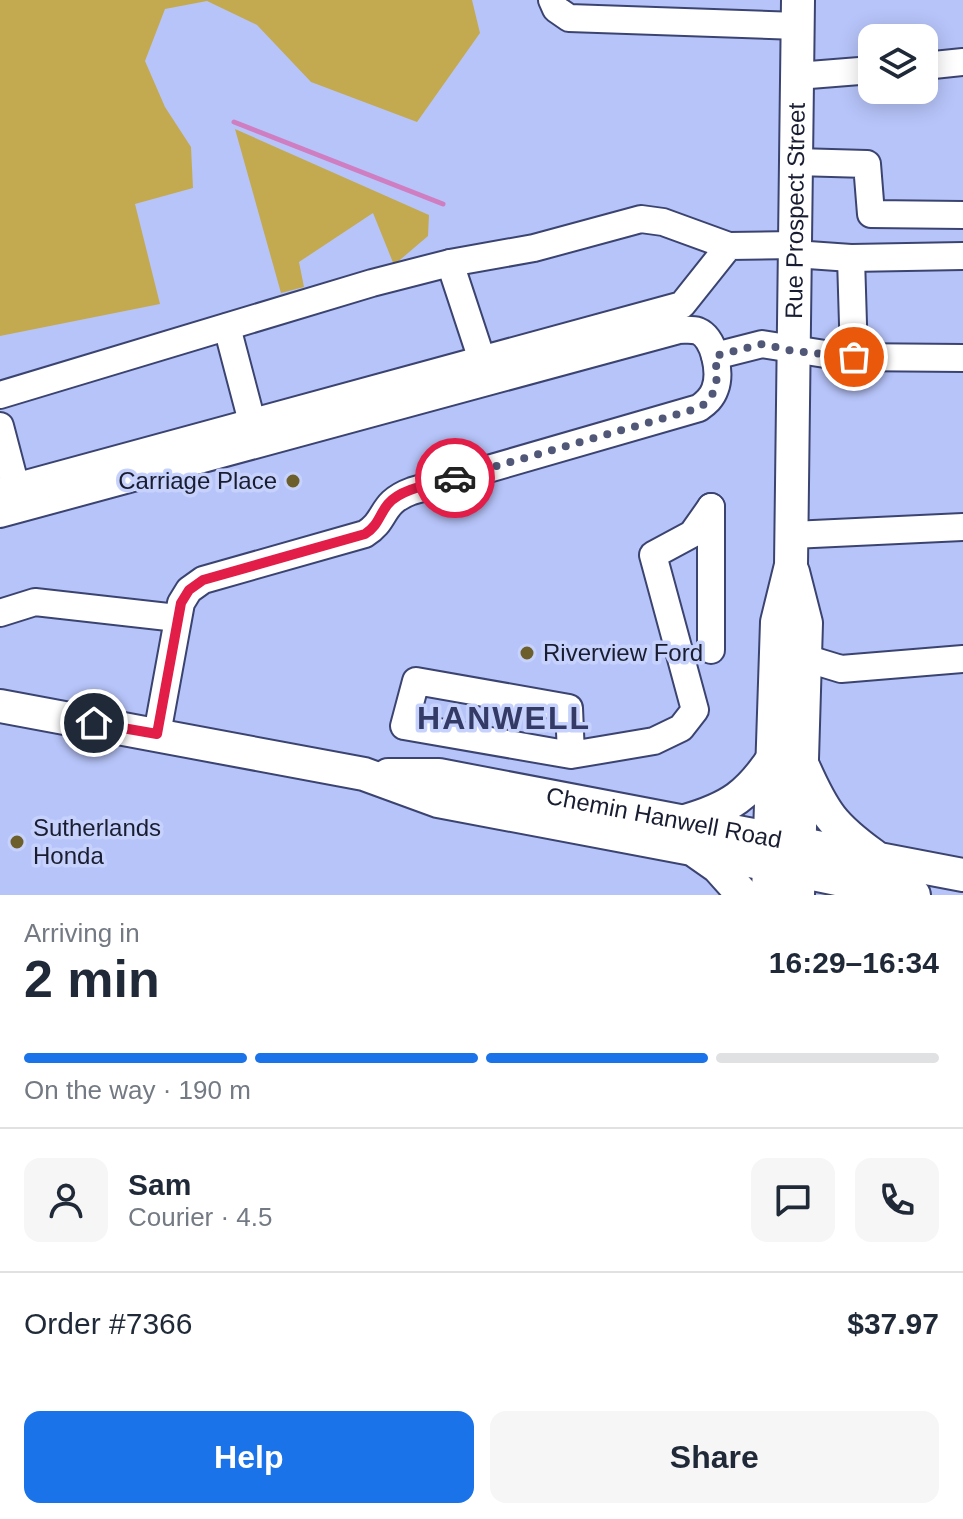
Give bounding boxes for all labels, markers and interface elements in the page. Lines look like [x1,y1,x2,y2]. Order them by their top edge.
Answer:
map controls [858,24,938,104]
button: layers [858,24,938,104]
street label: Rue Prospect Street [780,102,810,319]
pin [820,323,888,391]
icon: bag [832,335,876,379]
courier [415,438,495,518]
icon: car [433,456,477,500]
place label: Carriage Place [118,467,277,494]
marker: Carriage Place [284,472,302,490]
place label: Riverview Ford [543,639,703,666]
marker: Riverview Ford [518,644,536,662]
pin [60,689,128,757]
district label: HANWELL [417,700,591,736]
icon: home [72,701,116,745]
street label: Chemin Hanwell Road [544,782,784,853]
place label: Sutherlands Honda [33,814,161,869]
marker: Sutherlands Honda [8,833,26,851]
text: Arriving in [24,918,140,948]
text: 16:29–16:34 [769,946,939,979]
text: 2 min [24,950,160,1008]
text: On the way · 190 m [24,1075,251,1105]
button: person [24,1158,108,1242]
button: chat [751,1158,835,1242]
button: phone [855,1158,939,1242]
text: Sam [128,1168,191,1201]
text: Courier · 4.5 [128,1202,273,1232]
text: Order #7366 [24,1307,192,1340]
text: $37.97 [847,1307,939,1340]
button: Help [24,1411,474,1503]
button: Share [490,1411,939,1503]

